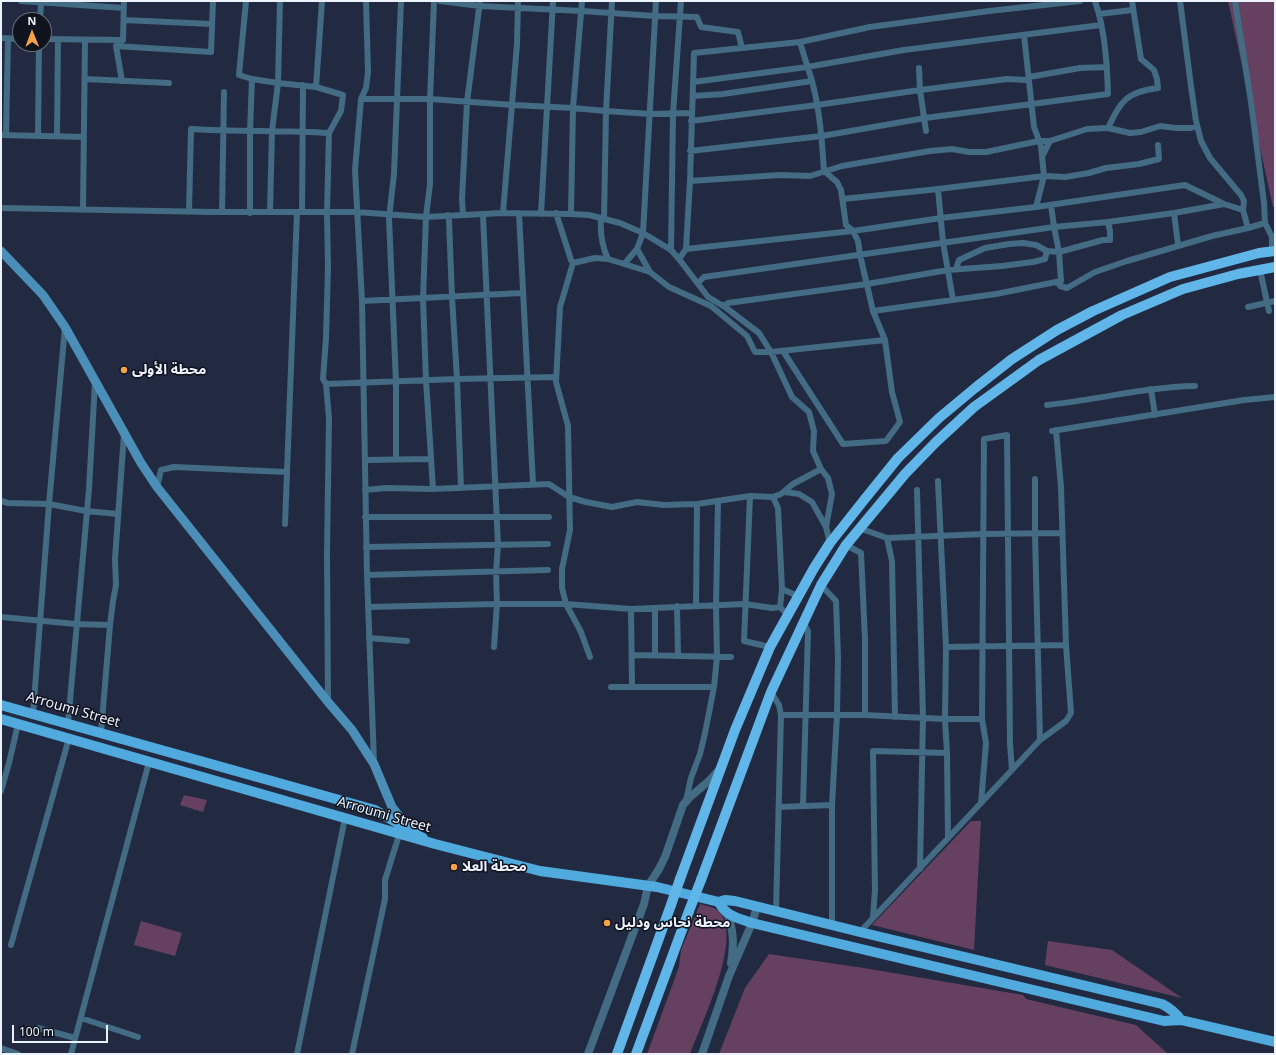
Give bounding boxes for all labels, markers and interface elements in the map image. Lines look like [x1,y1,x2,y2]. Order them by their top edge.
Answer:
north arrow [12,12,52,52]
text: N [27,13,36,28]
place label: محطة الأولى [132,362,206,378]
marker: محطة الأولى [119,365,129,375]
street label: Arroumi Street [24,689,122,731]
street label: Arroumi Street [335,794,433,836]
place label: محطة العلا [462,859,527,875]
marker: محطة العلا [449,862,459,872]
place label: محطة نحاس ودليل [615,915,730,931]
marker: محطة نحاس ودليل [602,918,612,928]
scale bar [14,1017,110,1043]
text: 100 m [19,1023,54,1040]

